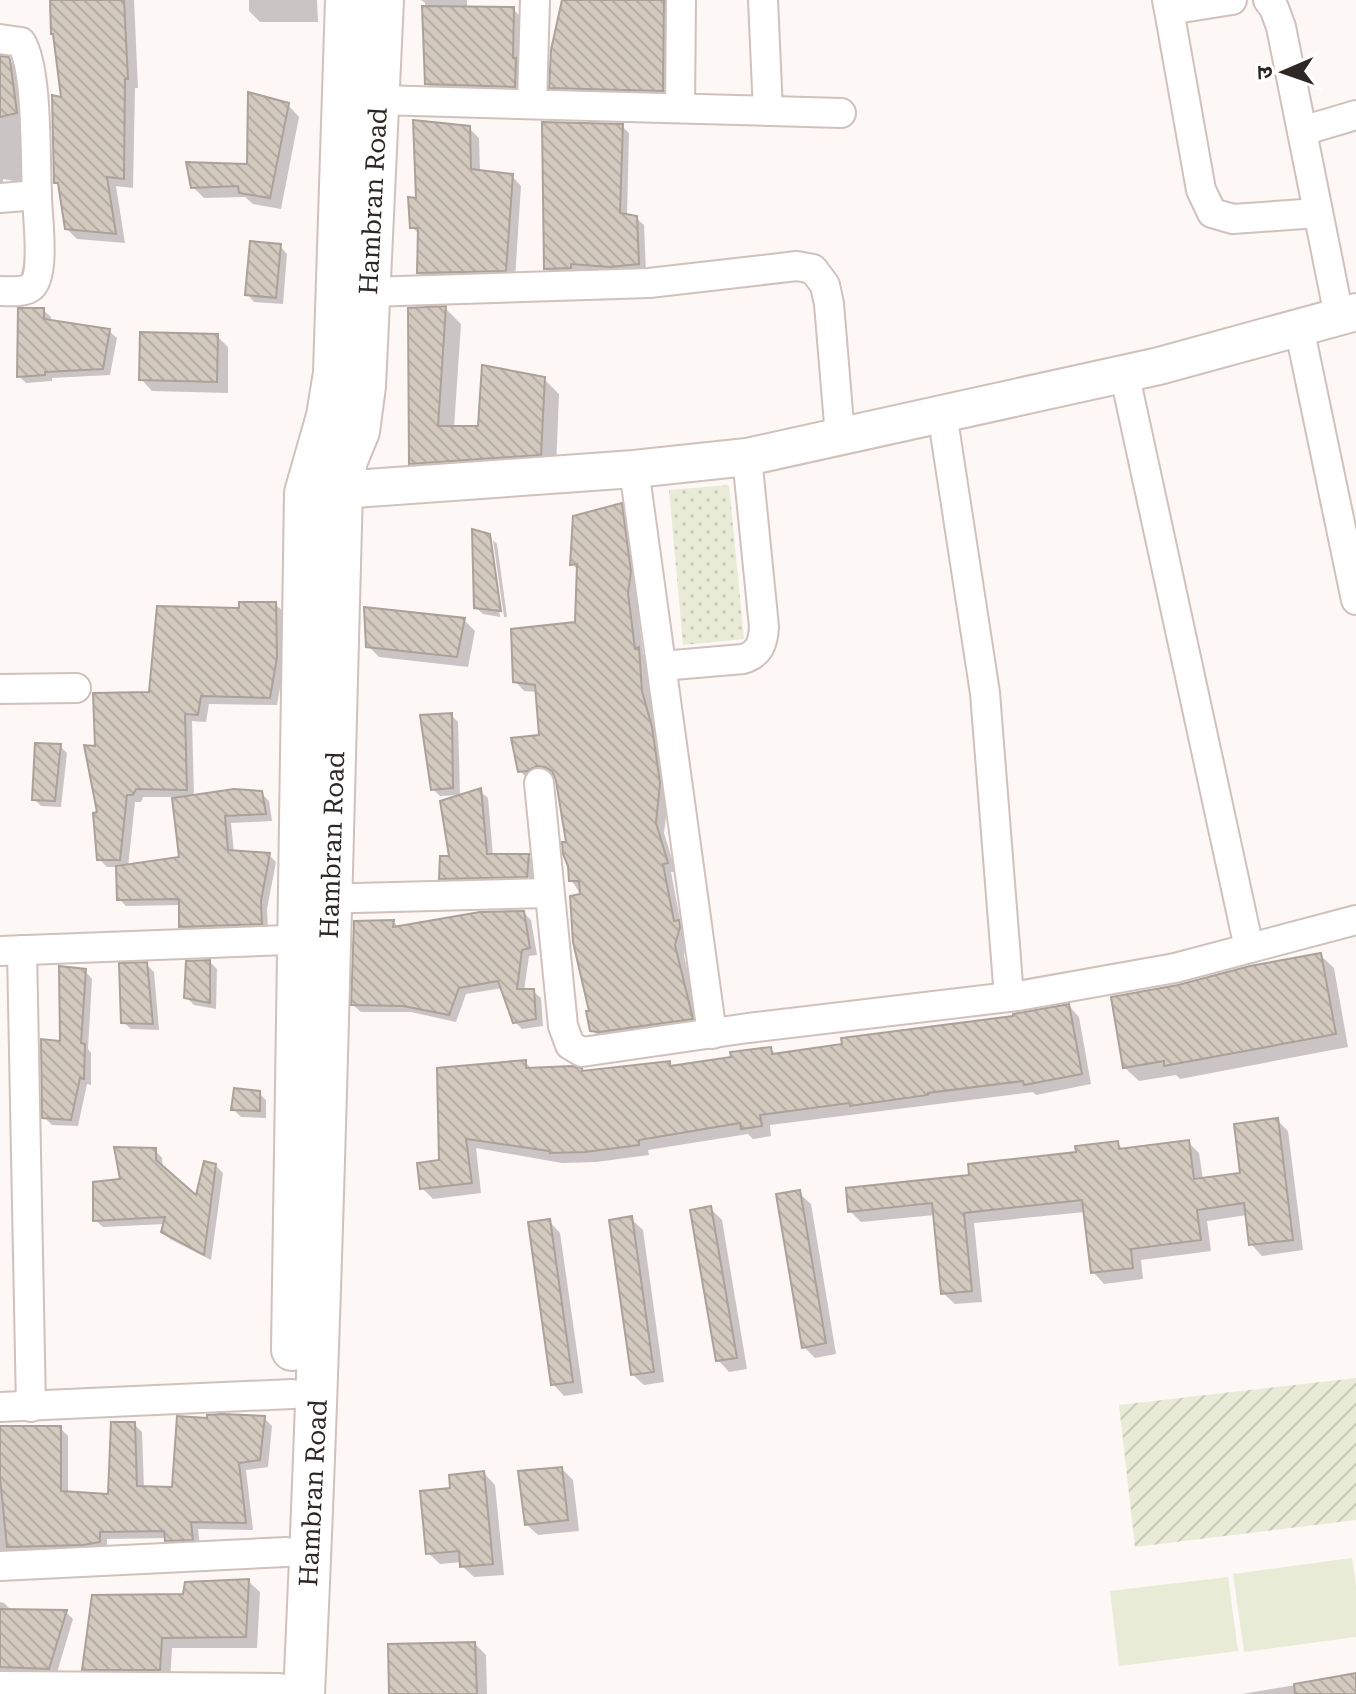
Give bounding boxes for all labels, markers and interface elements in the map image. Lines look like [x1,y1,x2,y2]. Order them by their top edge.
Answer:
north arrow [1244,32,1324,112]
text: उ [1252,65,1277,80]
street label: Hambran Road [353,106,393,295]
street label: Hambran Road [314,751,350,939]
street label: Hambran Road [293,1398,333,1587]

